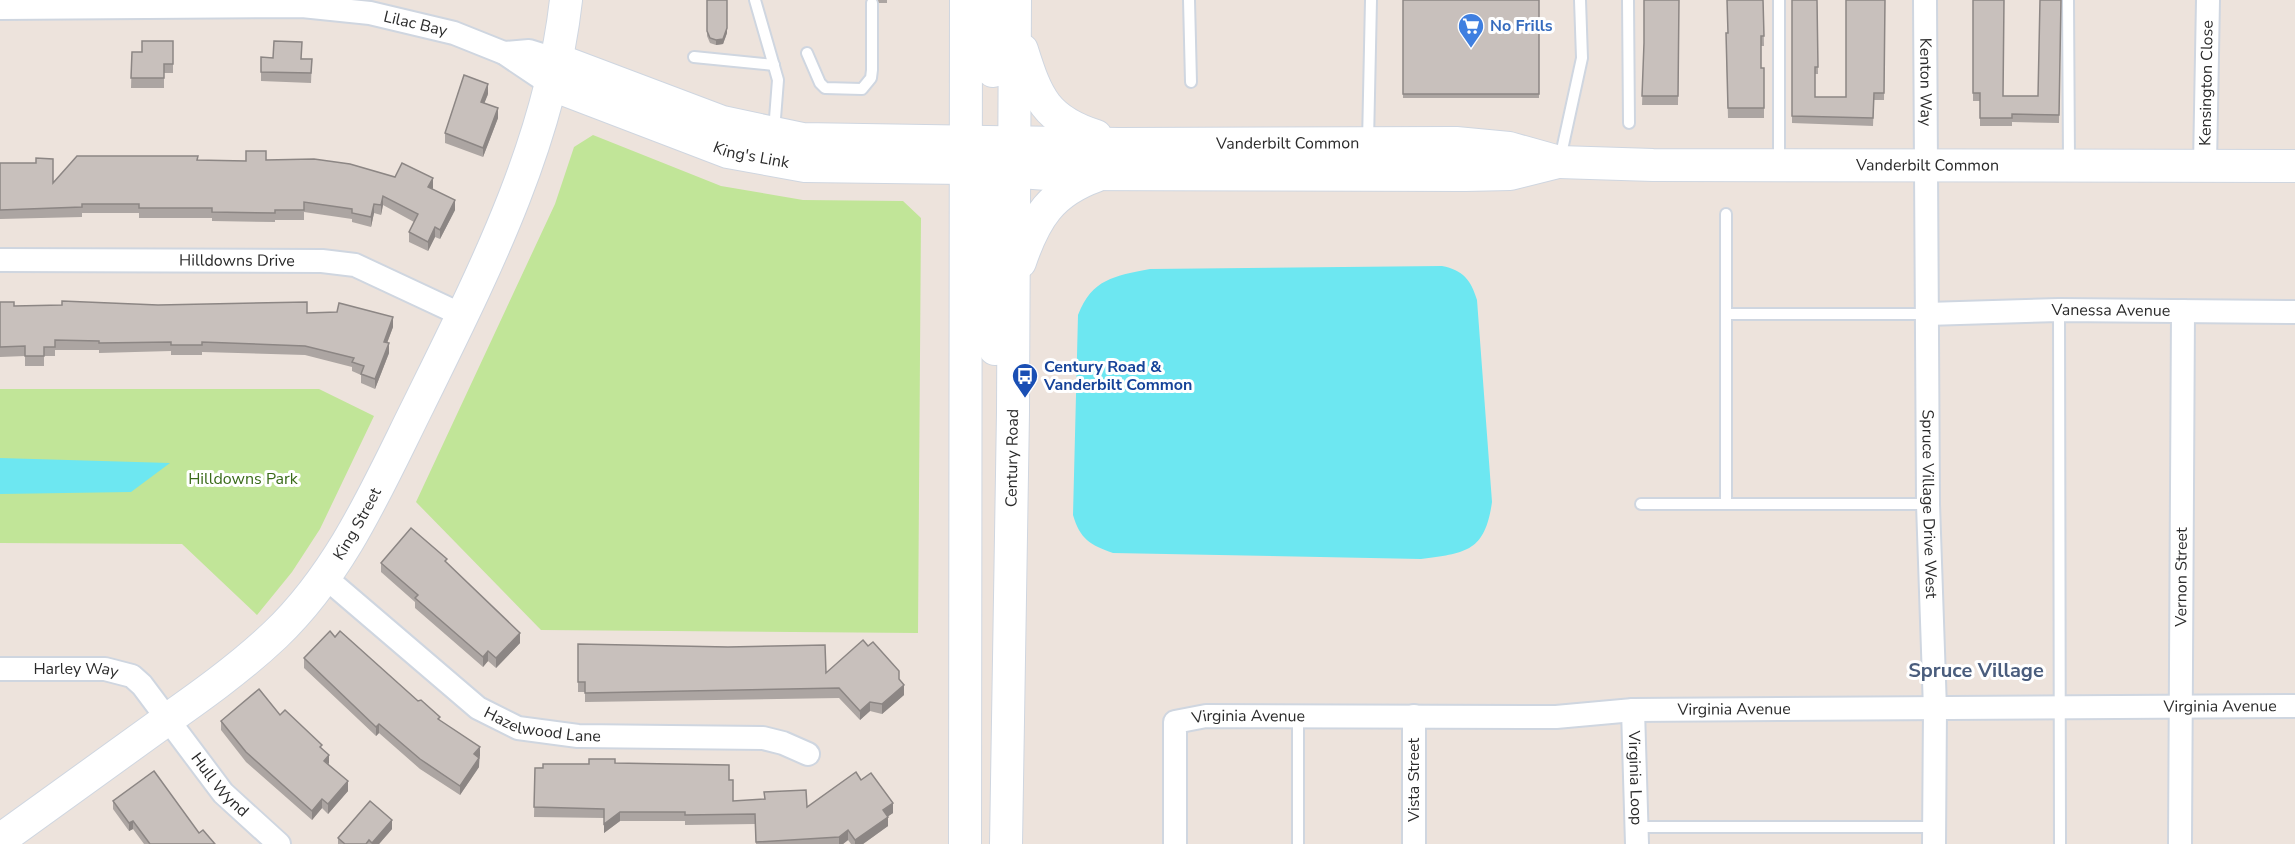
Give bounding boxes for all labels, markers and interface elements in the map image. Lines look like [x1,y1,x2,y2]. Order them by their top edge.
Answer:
street label: Lilac Bay [381,6,450,42]
supermarket icon: No Frills [1456,11,1486,49]
place label: No Frills [1490,15,1553,37]
street label: Kensington Close [2194,20,2219,146]
street label: Kenton Way [1914,38,1937,127]
street label: Vanderbilt Common [1215,132,1359,155]
street label: King's Link [710,136,792,174]
street label: Vanderbilt Common [1855,154,1999,177]
street label: Hilldowns Drive [179,250,295,272]
street label: Vanessa Avenue [2050,299,2170,322]
place label: Century Road & Vanderbilt Common [1043,356,1192,396]
bus stop icon: Century Road & Vanderbilt Common [1010,361,1040,399]
street label: Century Road [1000,409,1024,507]
street label: Spruce Village Drive West [1916,409,1942,599]
park label: Hilldowns Park [188,468,299,490]
street label: King Street [328,484,387,564]
street label: Vernon Street [2170,527,2193,628]
district label: Spruce Village [1908,657,2044,684]
street label: Harley Way [33,658,122,683]
street label: Virginia Avenue [2162,695,2277,718]
street label: Virginia Avenue [1676,698,1791,721]
street label: Hazelwood Lane [480,702,601,747]
street label: Virginia Avenue [1189,705,1305,730]
street label: Virginia Loop [1623,729,1647,826]
street label: Vista Street [1403,738,1425,823]
street label: Hull Wynd [186,748,253,822]

